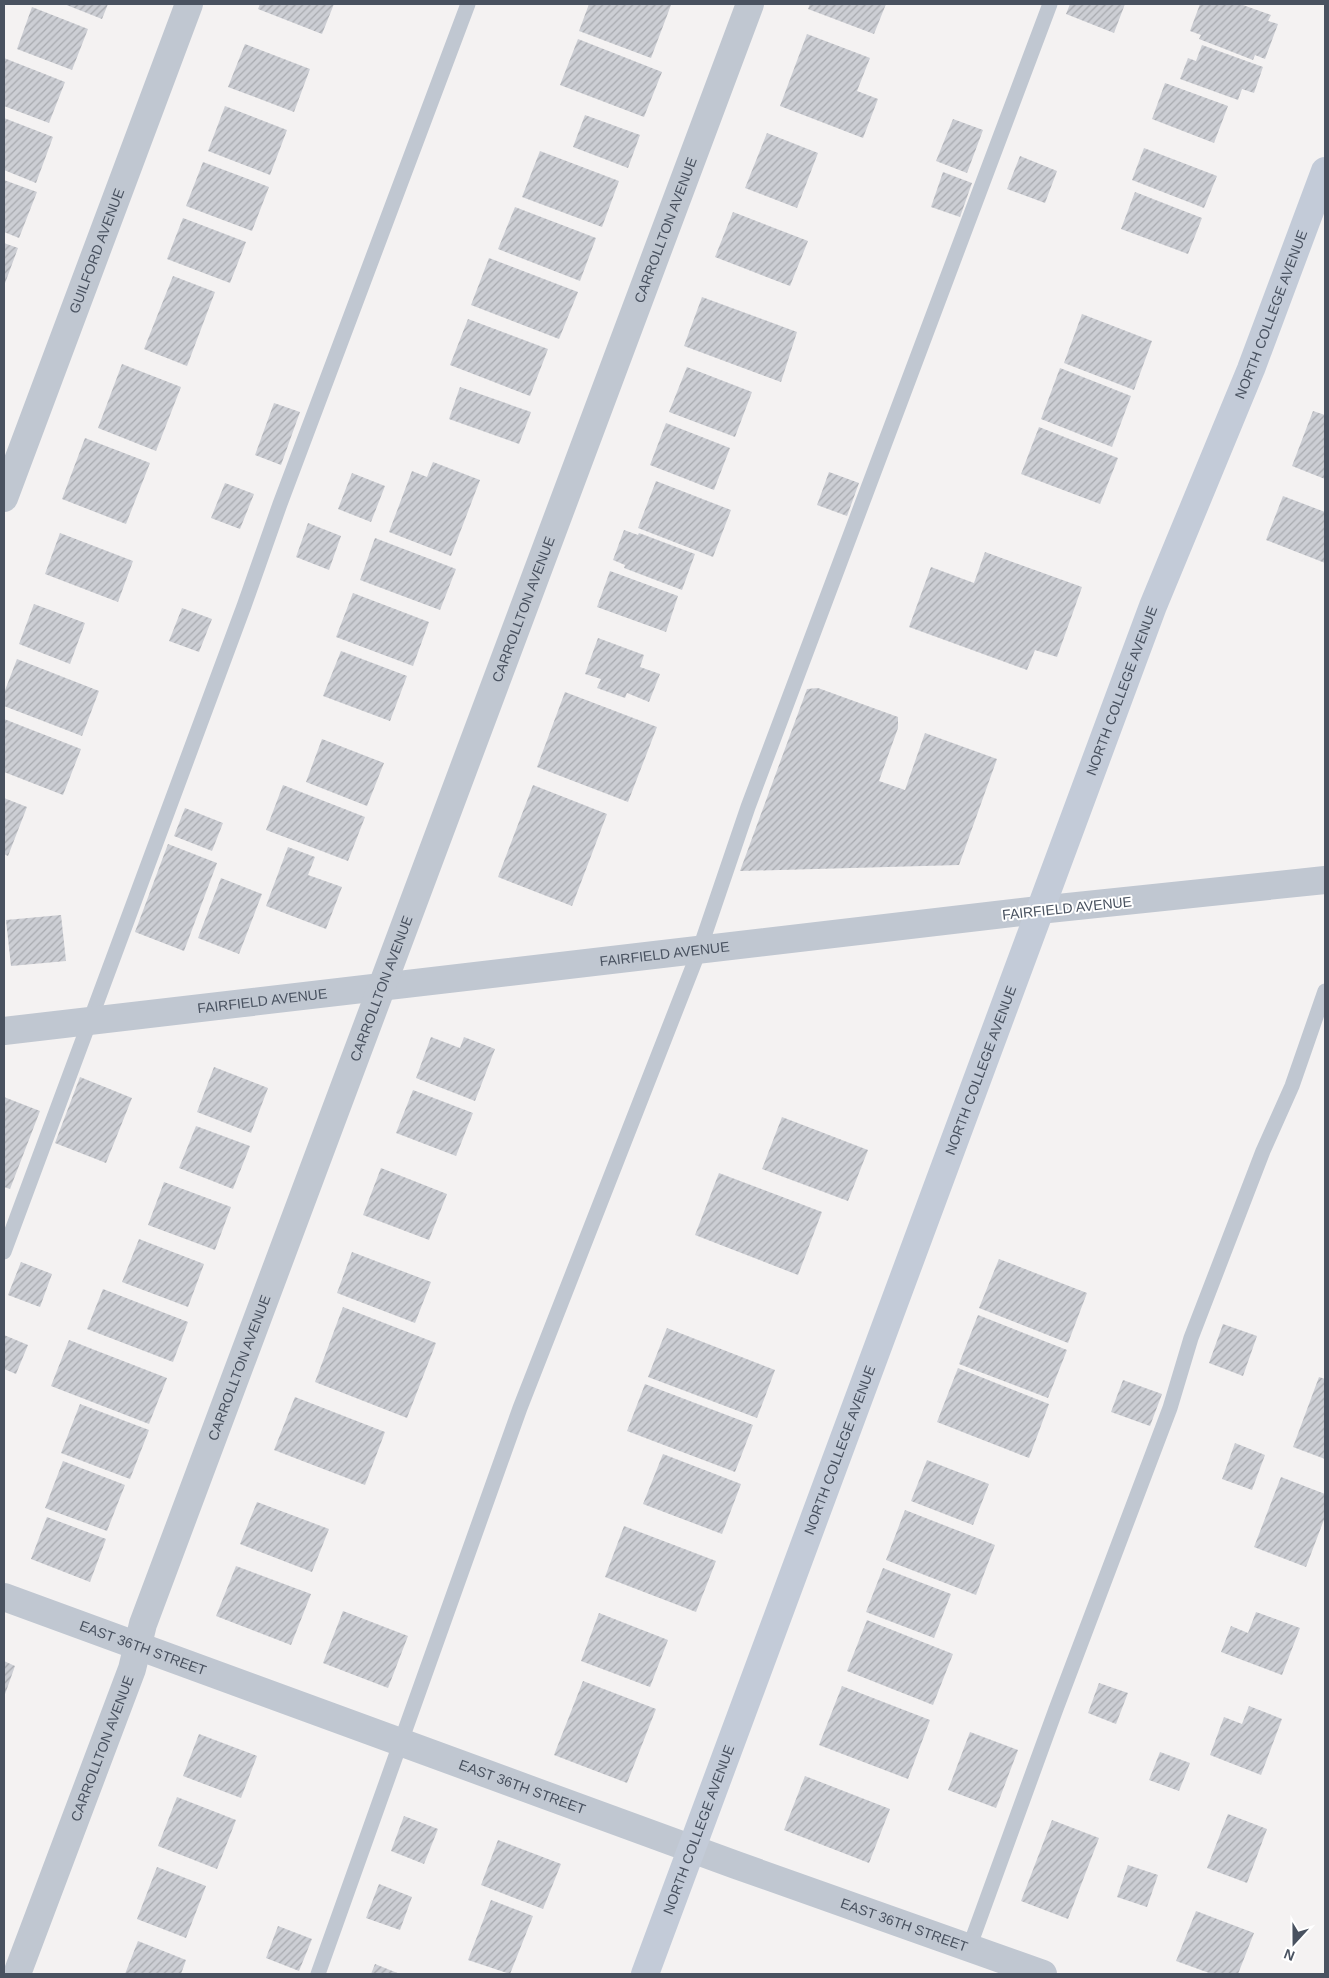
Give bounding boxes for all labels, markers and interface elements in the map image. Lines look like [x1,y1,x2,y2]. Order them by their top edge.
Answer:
street label: CARROLLTON AVENUE [631,155,700,305]
street label: GUILFORD AVENUE [66,186,127,315]
street label: NORTH COLLEGE AVENUE [1232,228,1310,401]
street label: CARROLLTON AVENUE [489,534,558,684]
street label: NORTH COLLEGE AVENUE [1083,604,1160,777]
street label: FAIRFIELD AVENUE [1001,893,1133,923]
street label: CARROLLTON AVENUE [347,913,416,1063]
street label: FAIRFIELD AVENUE [599,938,730,969]
street label: NORTH COLLEGE AVENUE [942,983,1019,1157]
street label: FAIRFIELD AVENUE [196,985,328,1016]
street label: CARROLLTON AVENUE [204,1293,274,1443]
street label: NORTH COLLEGE AVENUE [801,1363,878,1537]
street label: EAST 36TH STREET [77,1617,209,1679]
street label: CARROLLTON AVENUE [67,1674,137,1823]
street label: NORTH COLLEGE AVENUE [660,1743,737,1916]
street label: EAST 36TH STREET [457,1756,588,1817]
street label: EAST 36TH STREET [839,1895,970,1955]
north arrow [1269,1918,1319,1968]
text: N [1282,1946,1297,1964]

